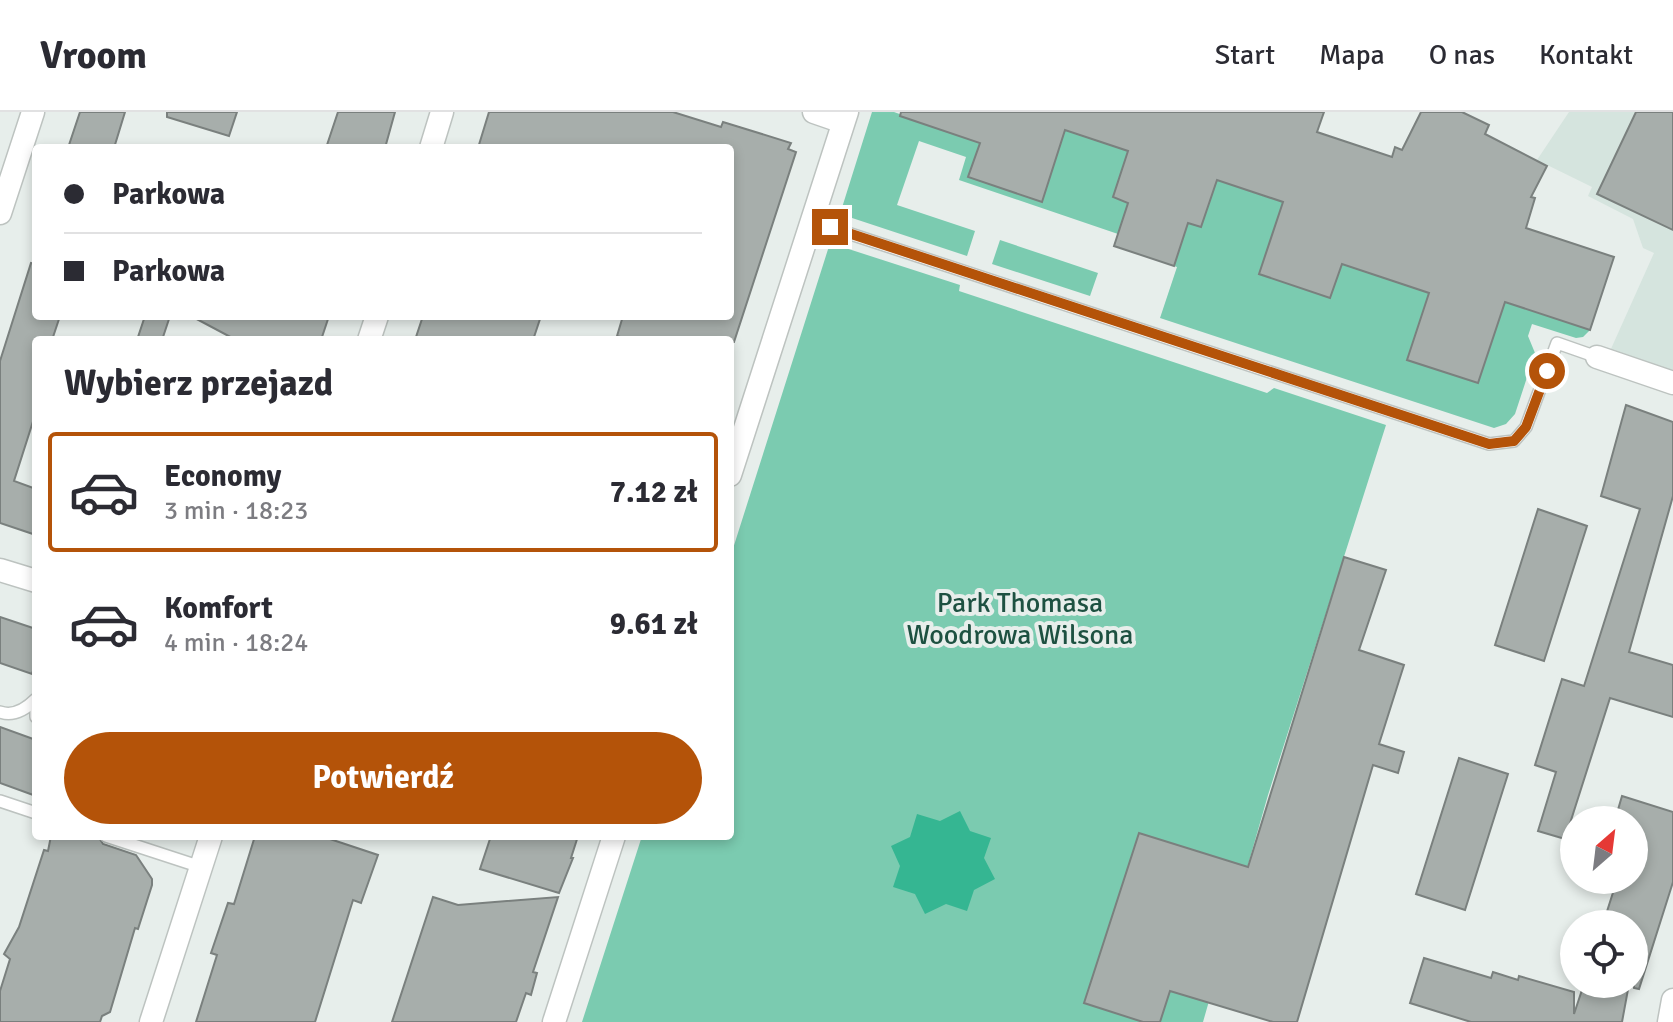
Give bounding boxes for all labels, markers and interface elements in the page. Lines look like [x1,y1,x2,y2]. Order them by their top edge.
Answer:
text: Vroom [40,32,147,79]
text: Start [1215,38,1275,72]
text: Mapa [1319,38,1385,72]
text: O nas [1429,38,1495,72]
text: Kontakt [1539,38,1633,72]
text: Parkowa [112,176,225,213]
route end [812,209,848,245]
text: Parkowa [112,253,225,290]
route start [1529,353,1565,389]
text: Wybierz przejazd [64,361,333,406]
icon: car [68,456,140,528]
text: Economy [164,458,281,495]
text: 7.12 zł [610,474,698,511]
text: 3 min · 18:23 [164,495,308,527]
park label: Park Thomasa Woodrowa Wilsona [907,586,1133,652]
icon: car [68,588,140,660]
text: Komfort [164,590,273,627]
text: 9.61 zł [610,606,698,643]
text: 4 min · 18:24 [164,627,308,659]
button: Potwierdź [64,732,702,824]
north arrow [1560,806,1648,894]
map controls [1560,806,1648,998]
button: locate [1560,910,1648,998]

